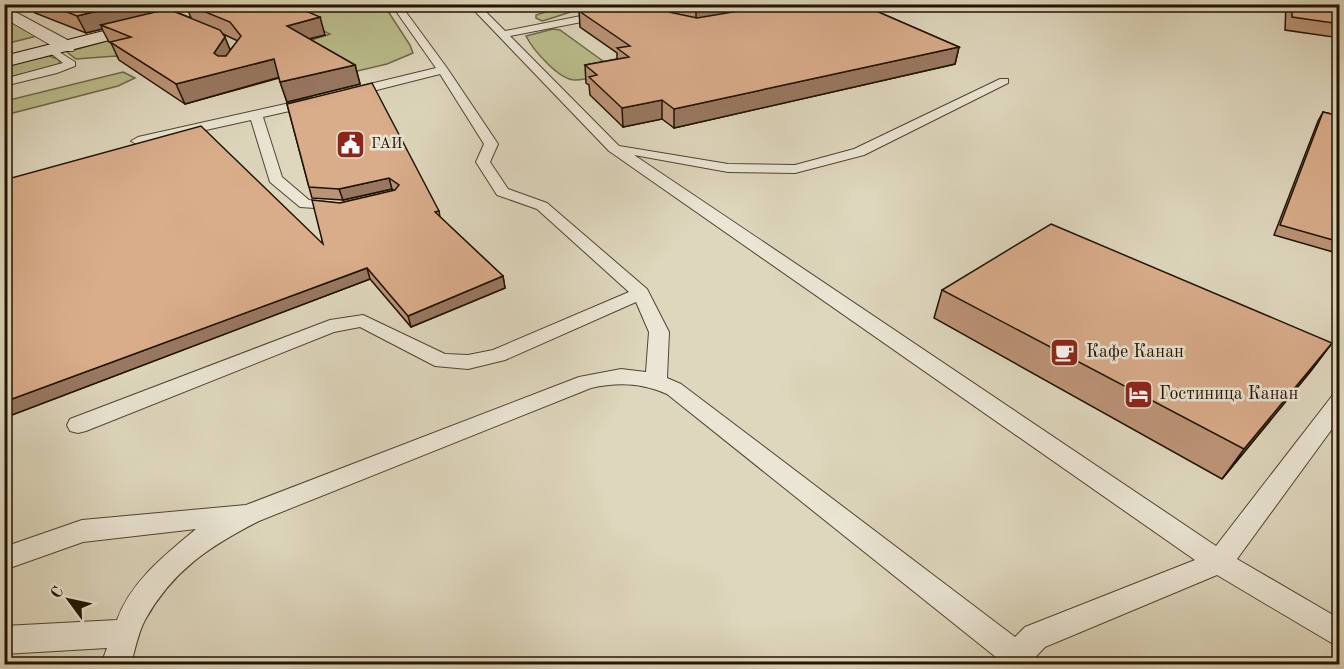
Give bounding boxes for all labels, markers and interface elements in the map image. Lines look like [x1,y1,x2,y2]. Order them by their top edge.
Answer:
public building icon: ГАИ [334,128,366,160]
place label: ГАИ [371,137,403,152]
cafe icon: Кафе Канан [1049,336,1081,368]
place label: Кафе Канан [1086,343,1184,362]
hotel icon: Гостиница Канан [1122,378,1154,410]
place label: Гостиница Канан [1159,385,1298,403]
north arrow [39,570,99,630]
text: С [49,584,68,602]

